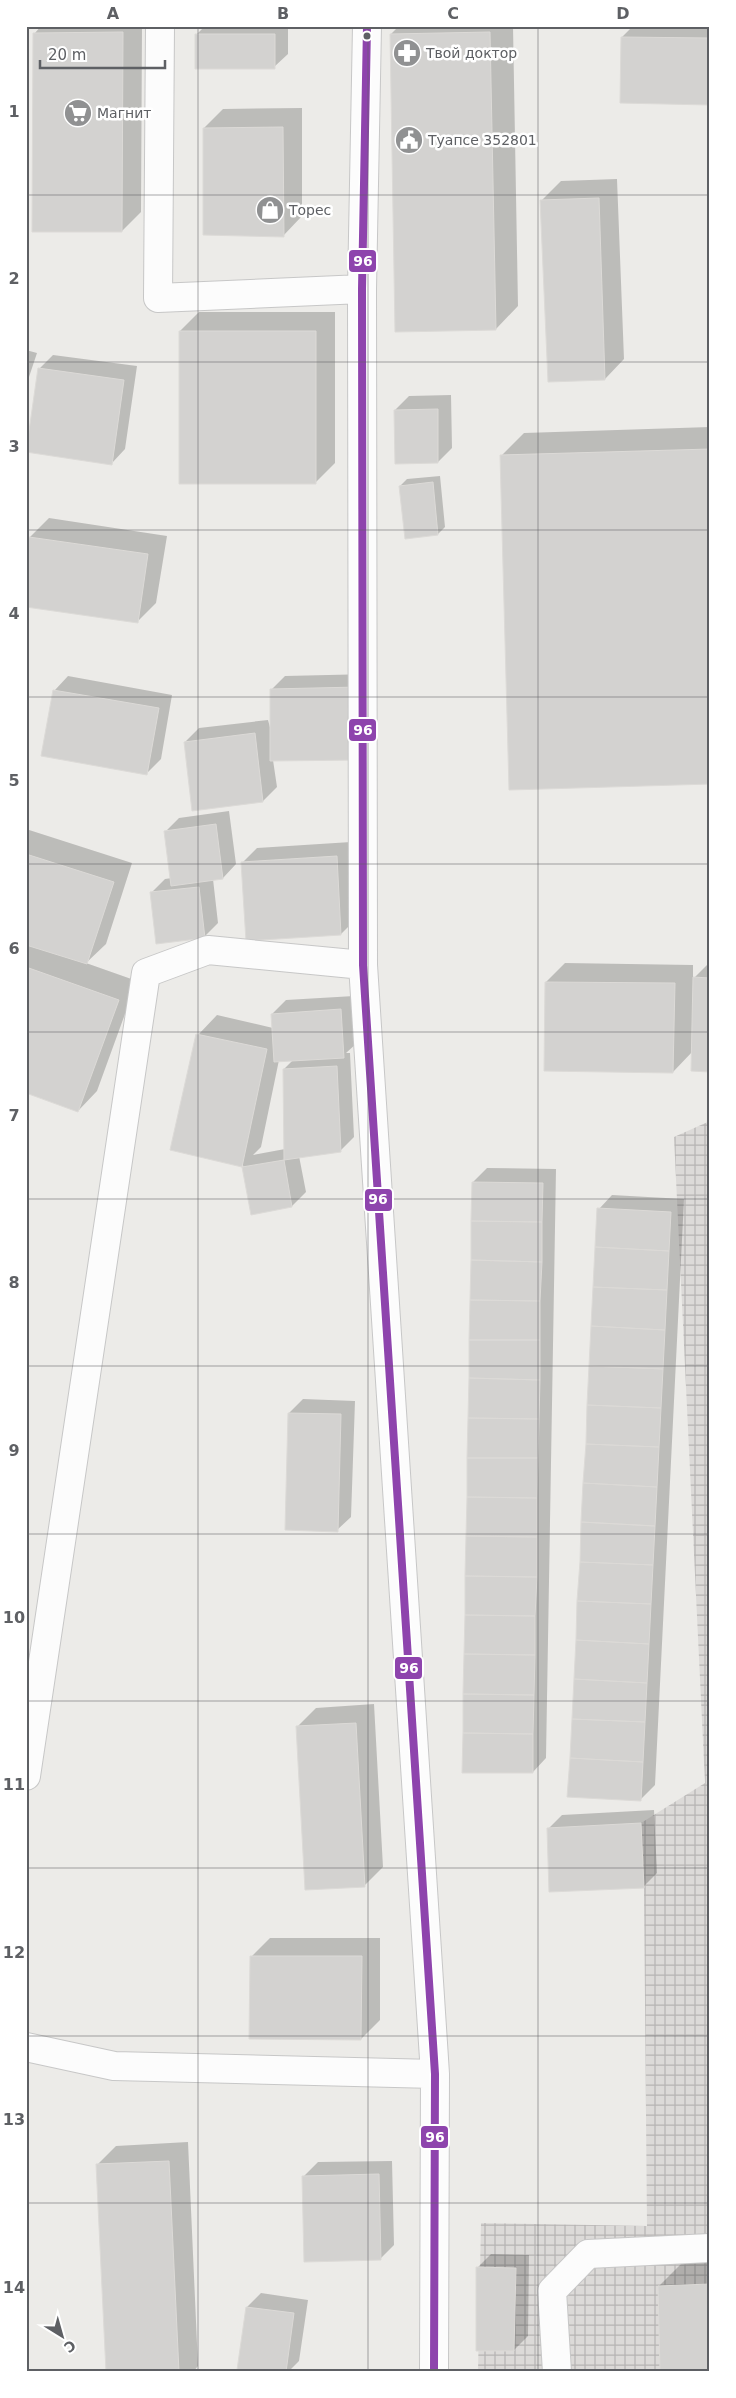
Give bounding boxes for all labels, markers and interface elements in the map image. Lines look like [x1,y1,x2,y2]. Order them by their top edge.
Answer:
text: A [107,4,120,23]
text: B [277,4,289,23]
text: C [447,4,459,23]
text: D [616,4,630,23]
unlabelled marker [362,31,372,41]
scale bar [40,38,165,70]
pharmacy icon: Твой доктор [392,38,422,68]
place label: Твой доктор [425,45,517,61]
text: 20 m [48,46,86,64]
supermarket icon: Магнит [63,98,93,128]
text: 1 [8,102,20,121]
place label: Магнит [97,105,151,121]
public building icon: Туапсе 352801 [394,125,424,155]
place label: Туапсе 352801 [427,132,537,148]
shop icon: Торес [255,195,285,225]
place label: Торес [288,202,331,218]
line badge: 96 [348,249,377,273]
text: 96 [353,253,373,269]
text: 2 [8,269,20,288]
text: 3 [8,437,20,456]
text: 4 [8,604,20,623]
line badge: 96 [348,718,377,742]
text: 96 [353,722,373,738]
text: 5 [8,771,20,790]
text: 6 [8,939,20,958]
text: 7 [8,1106,20,1125]
line badge: 96 [364,1188,393,1212]
text: 96 [368,1191,388,1207]
text: 8 [8,1273,20,1292]
text: 9 [8,1441,20,1460]
text: 10 [3,1608,25,1627]
line badge: 96 [394,1656,423,1680]
text: 96 [399,1660,419,1676]
text: 11 [3,1775,25,1794]
text: 12 [3,1943,25,1962]
text: 13 [3,2110,25,2129]
line badge: 96 [420,2125,449,2149]
text: 96 [425,2129,445,2145]
text: 14 [3,2278,25,2297]
north arrow [38,2310,88,2360]
text: С [61,2337,79,2356]

